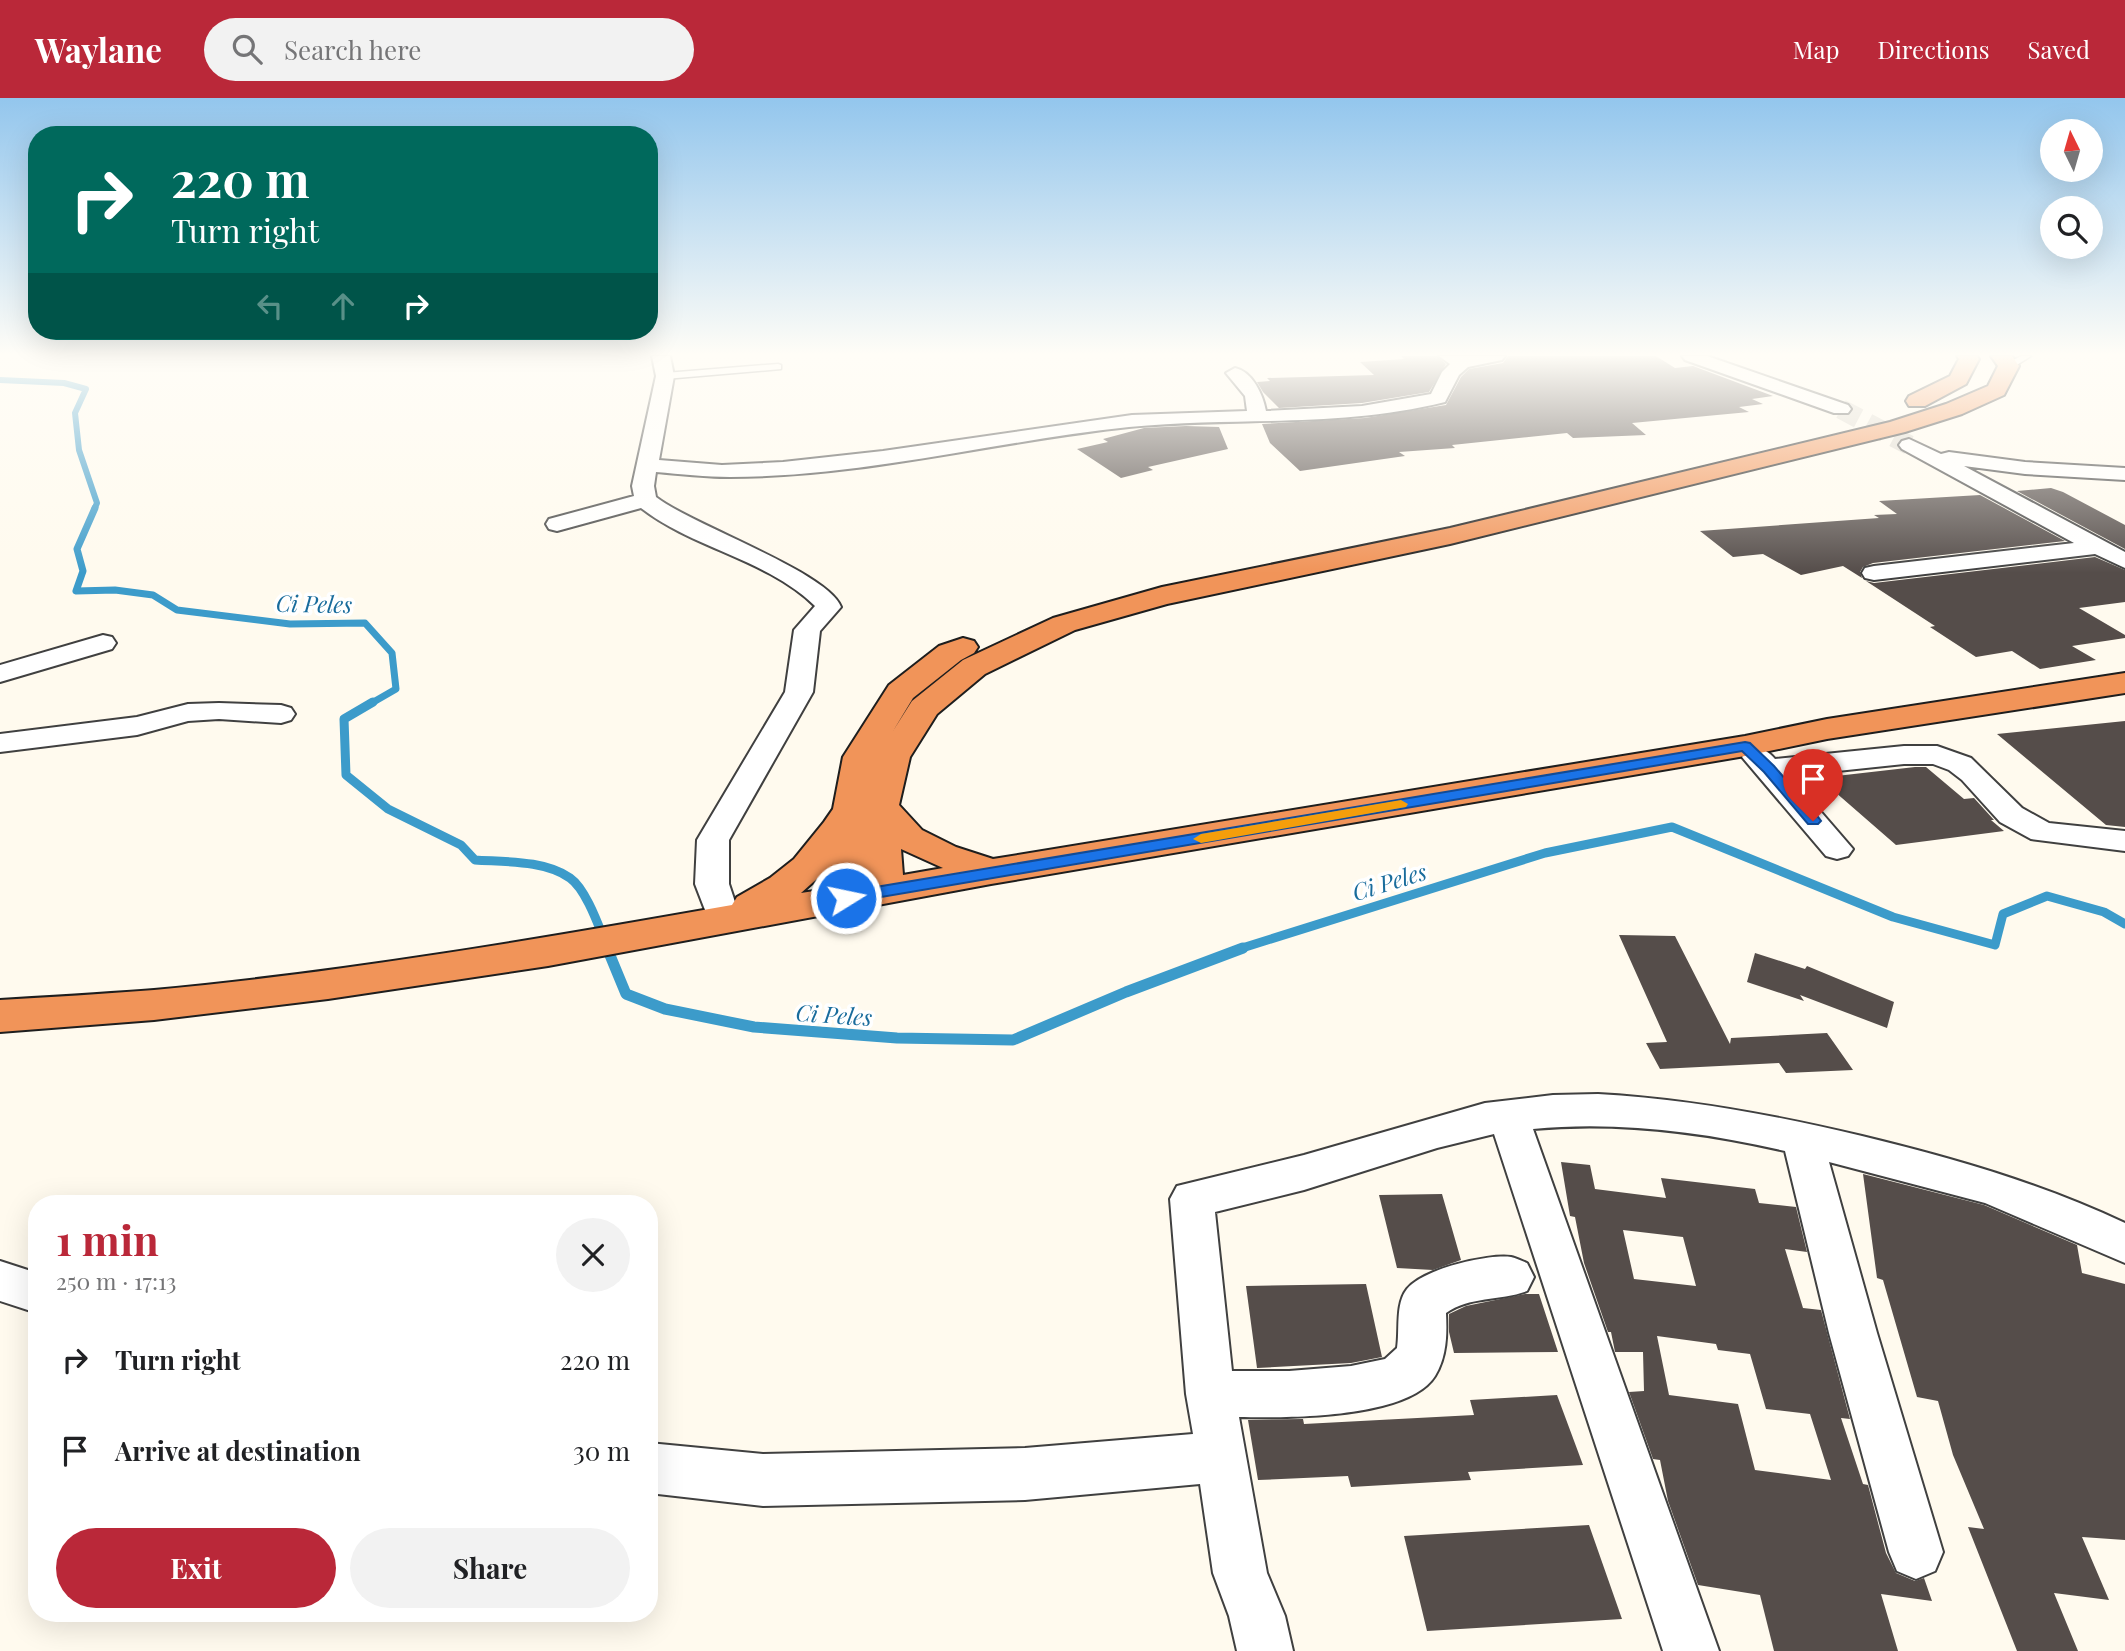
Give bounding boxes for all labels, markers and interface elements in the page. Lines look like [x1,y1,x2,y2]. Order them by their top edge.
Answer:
search box [204,18,694,81]
text: Waylane [35,27,162,71]
icon: search [228,30,266,68]
text: Search here [284,32,421,67]
text: Map [1793,33,1839,65]
text: Directions [1877,33,1990,65]
text: Saved [2028,33,2090,65]
north arrow [2040,119,2104,182]
map controls [2040,119,2103,259]
text: 220 m [171,145,310,210]
icon: right [56,154,147,245]
button: search [2040,196,2103,259]
text: Turn right [171,208,319,251]
icon: left [251,287,289,325]
icon: ahead [324,287,362,325]
icon: right [397,287,435,325]
water label: Ci Peles [276,587,353,619]
pin [1783,749,1843,821]
icon: arrive [1794,760,1832,798]
water label: Ci Peles [1348,855,1430,907]
position arrow [809,861,883,935]
water label: Ci Peles [795,996,873,1032]
text: 1 min [56,1211,159,1267]
button: close [556,1218,630,1292]
text: 250 m · 17:13 [56,1265,177,1296]
icon: right [56,1341,94,1379]
text: Turn right [115,1342,241,1377]
text: 220 m [560,1342,630,1377]
icon: arrive [56,1432,94,1470]
text: Arrive at destination [115,1433,361,1468]
text: 30 m [573,1433,630,1468]
button: Exit [56,1528,336,1608]
button: Share [350,1528,630,1608]

